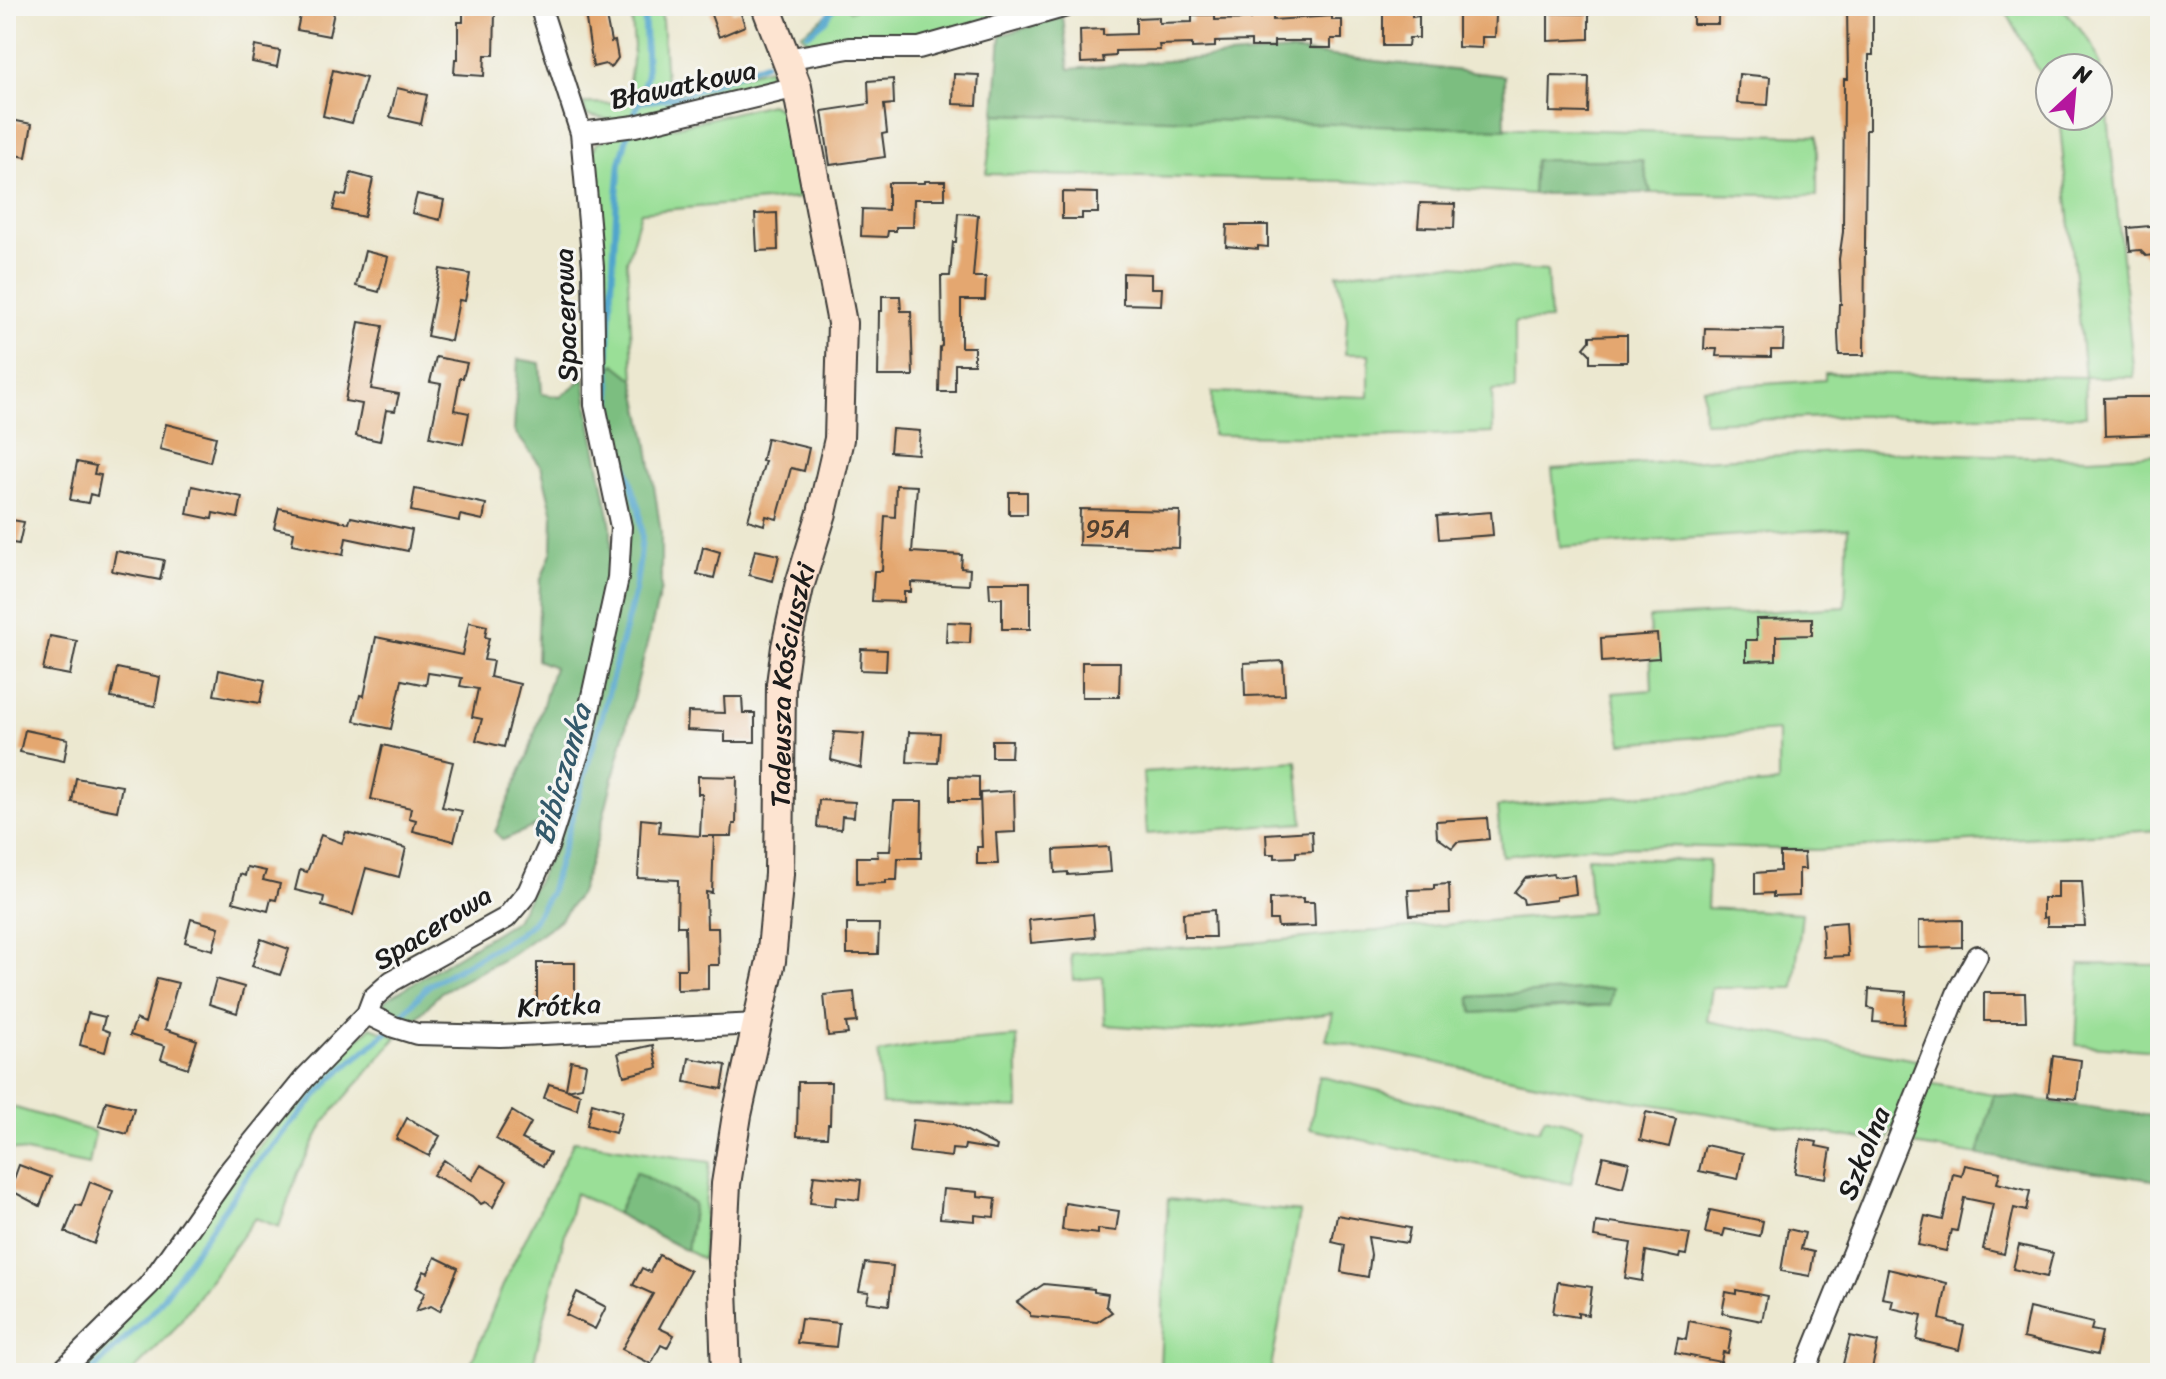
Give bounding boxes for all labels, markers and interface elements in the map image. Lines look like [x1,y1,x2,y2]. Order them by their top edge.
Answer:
street label: Bławatkowa [605,45,761,124]
north arrow [2034,52,2114,132]
text: N [2066,53,2099,96]
street label: Spacerowa [539,247,592,383]
house number: 95A [1085,508,1131,550]
street label: Tadeusza Kościuszki [756,555,831,808]
water label: Bibiczanka [516,695,609,850]
street label: Spacerowa [363,871,502,984]
street label: Krótka [516,979,602,1032]
street label: Szkolna [1823,1098,1905,1207]

